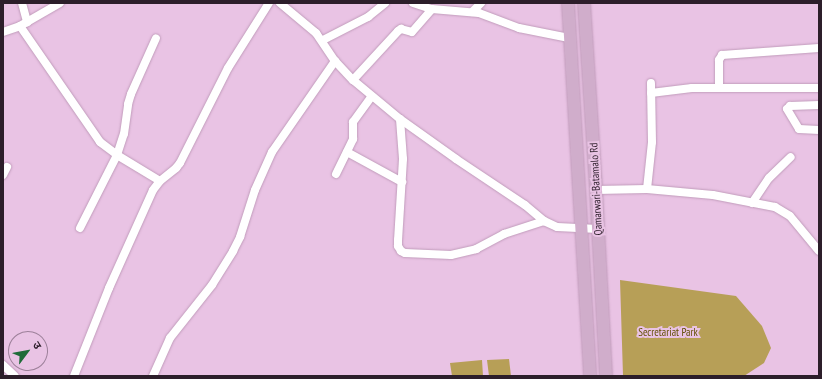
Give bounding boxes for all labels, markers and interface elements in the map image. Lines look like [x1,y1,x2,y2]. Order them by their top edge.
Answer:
street label: Qamarwari-Batamalo Rd [587,142,605,236]
park label: Secretariat Park [638,325,698,339]
north arrow [8,331,48,371]
text: उ [30,339,45,352]

